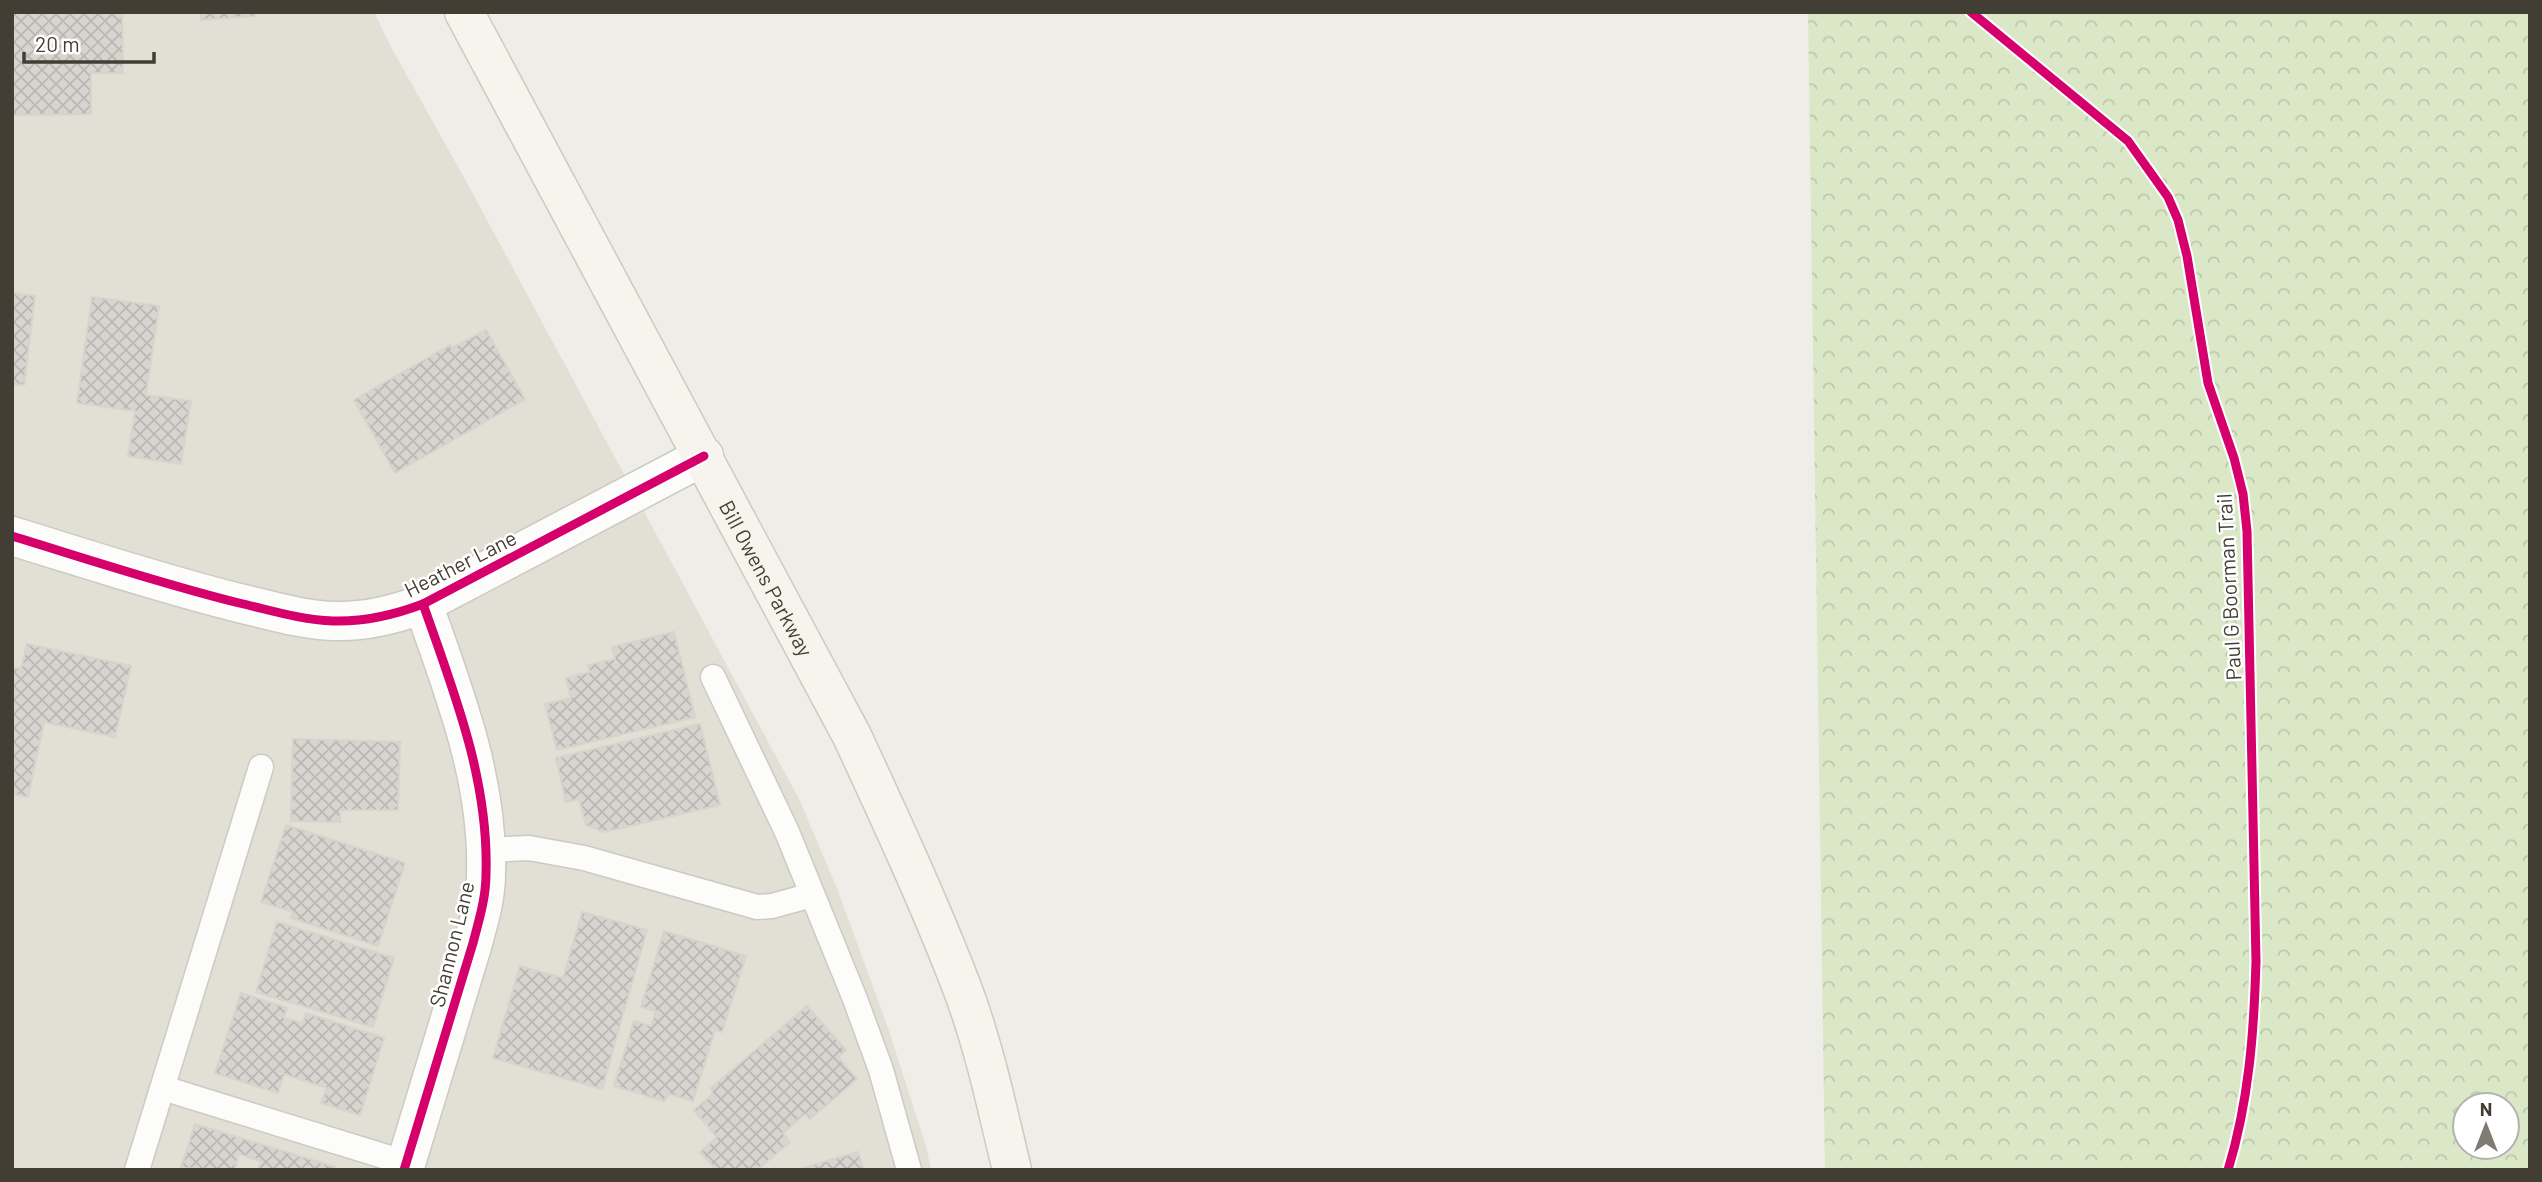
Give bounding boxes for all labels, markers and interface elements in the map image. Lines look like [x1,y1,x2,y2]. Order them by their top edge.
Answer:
scale bar [24,21,154,65]
text: 20 m [35,31,80,56]
street label: Paul G Boorman Trail [2211,493,2245,681]
street label: Bill Owens Parkway [715,495,819,661]
street label: Heather Lane [400,524,520,602]
street label: Shannon Lane [423,878,479,1010]
north arrow [2451,1091,2521,1161]
text: N [2480,1097,2492,1120]

